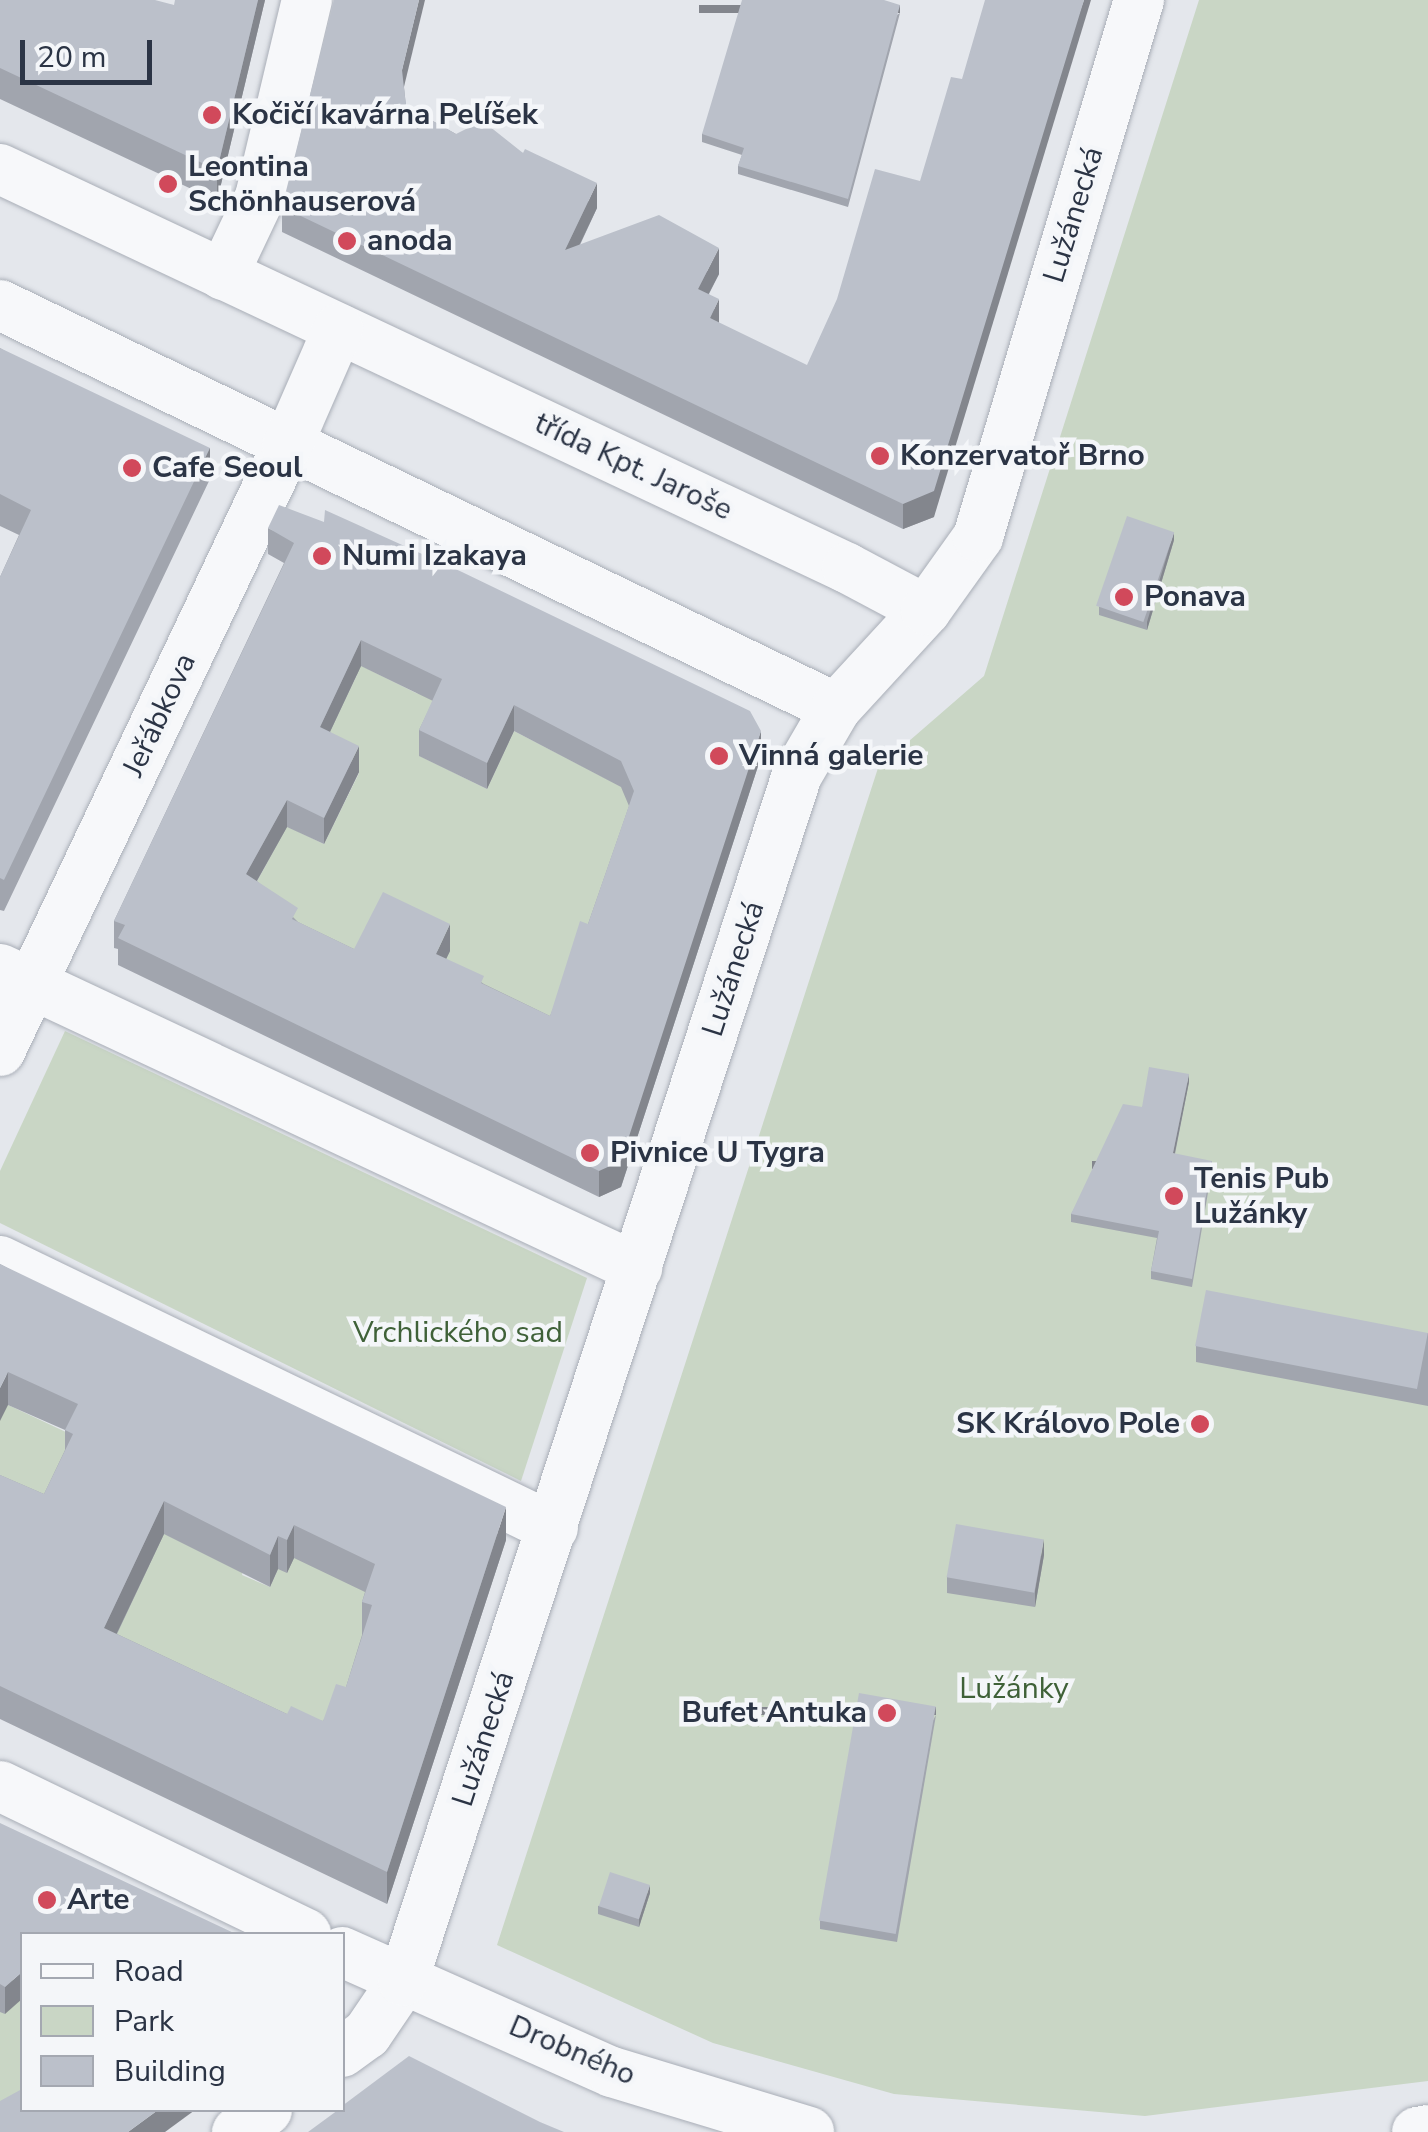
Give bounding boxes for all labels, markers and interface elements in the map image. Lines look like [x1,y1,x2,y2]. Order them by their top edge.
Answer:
scale bar [25,20,158,82]
text: 20 m [37,37,106,78]
place label: Kočičí kavárna Pelíšek [232,97,538,133]
marker: Kočičí kavárna Pelíšek [201,104,223,126]
street label: Lužánecká [1036,143,1112,287]
place label: Leontina Schönhauserová [188,149,416,220]
marker: Leontina Schönhauserová [157,173,179,195]
place label: anoda [367,223,453,259]
marker: anoda [336,230,358,252]
street label: třída Kpt. Jaroše [528,405,738,529]
place label: Konzervatoř Brno [900,438,1145,474]
marker: Konzervatoř Brno [869,445,891,467]
place label: Cafe Seoul [152,450,303,486]
marker: Cafe Seoul [121,457,143,479]
place label: Numi Izakaya [342,538,527,574]
marker: Numi Izakaya [311,545,333,567]
place label: Ponava [1144,579,1246,615]
marker: Ponava [1113,586,1135,608]
street label: Jeřábkova [116,648,204,782]
place label: Vinná galerie [739,738,924,774]
marker: Vinná galerie [708,745,730,767]
street label: Lužánecká [695,897,773,1041]
place label: Pivnice U Tygra [610,1135,825,1171]
marker: Pivnice U Tygra [579,1142,601,1164]
place label: Tenis Pub Lužánky [1194,1161,1329,1232]
marker: Tenis Pub Lužánky [1163,1185,1185,1207]
park label: Vrchlického sad [353,1315,563,1351]
place label: SK Královo Pole [956,1406,1180,1442]
marker: SK Královo Pole [1189,1413,1211,1435]
street label: Lužánecká [445,1667,523,1811]
park label: Lužánky [959,1671,1069,1707]
place label: Bufet Antuka [682,1695,867,1731]
marker: Bufet Antuka [876,1702,898,1724]
place label: Arte [67,1882,130,1918]
marker: Arte [36,1889,58,1911]
legend [20,1932,345,2112]
text: Road [114,1951,184,1992]
text: Park [114,2001,174,2042]
street label: Drobného [503,2008,641,2094]
text: Building [114,2051,226,2092]

